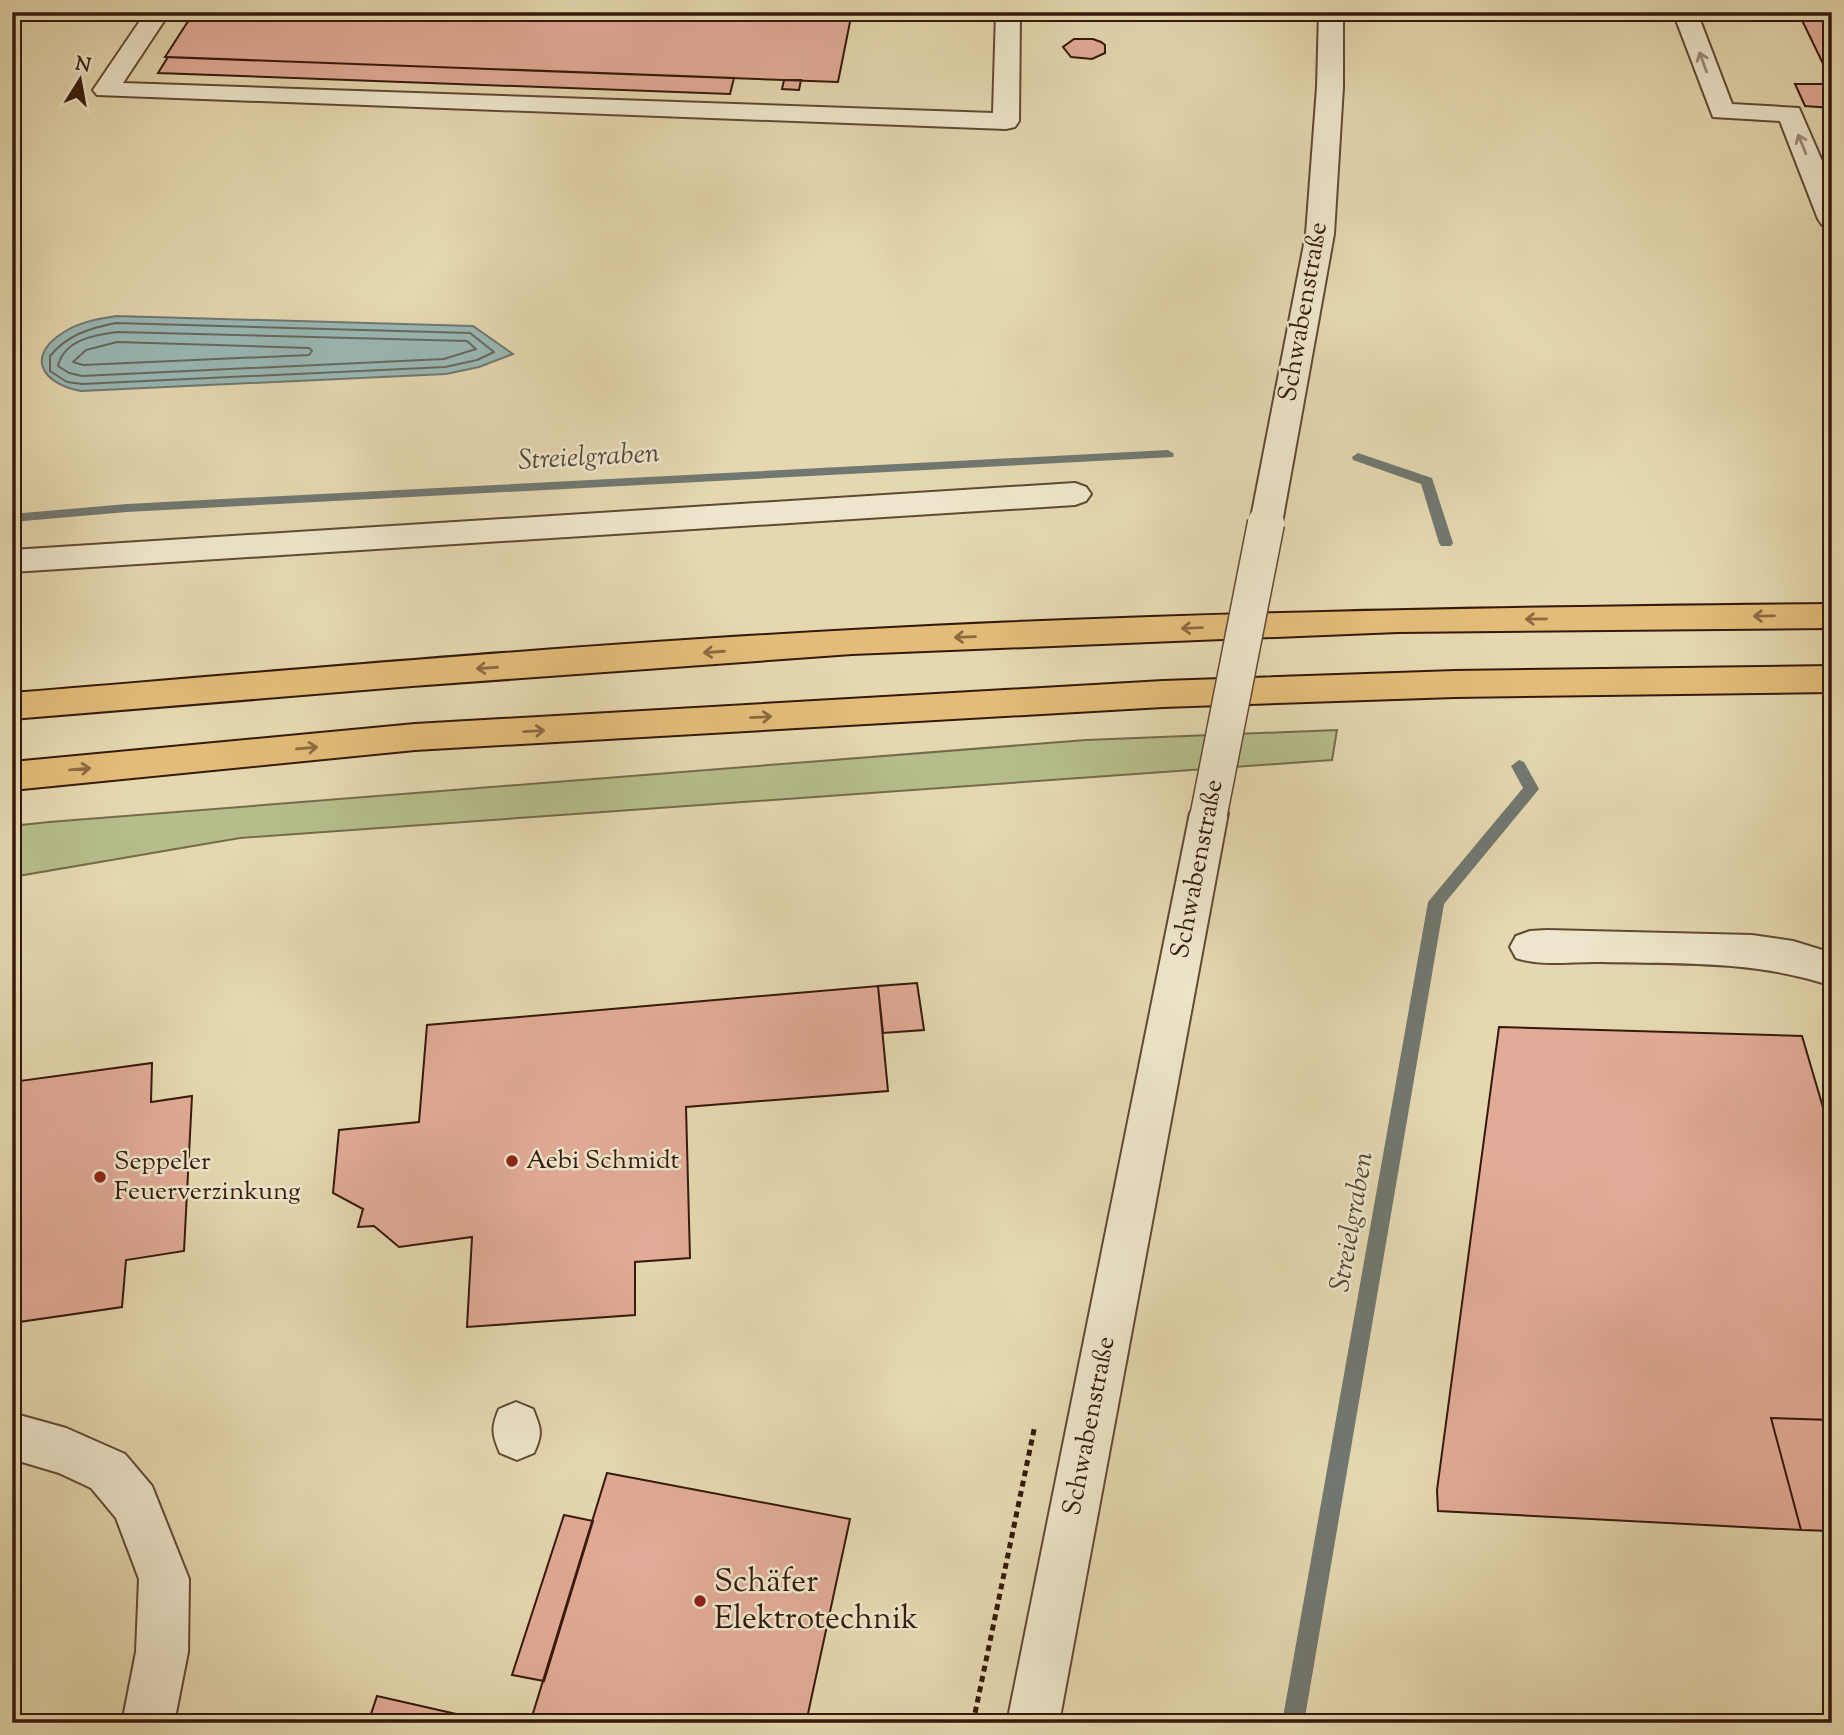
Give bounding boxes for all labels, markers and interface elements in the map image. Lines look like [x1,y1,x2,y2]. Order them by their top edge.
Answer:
north arrow [46,46,116,116]
text: N [73,51,93,80]
one-way arrow [1696,51,1708,73]
one-way arrow [1794,133,1807,155]
street label: Schwabenstraße [1270,219,1338,405]
water label: Streielgraben [517,434,661,482]
one-way arrow [1752,609,1775,623]
one-way arrow [1525,612,1548,626]
one-way arrow [1181,621,1204,634]
one-way arrow [954,631,977,644]
one-way arrow [703,646,725,659]
one-way arrow [475,661,498,674]
one-way arrow [749,711,772,724]
one-way arrow [522,724,545,737]
one-way arrow [295,741,317,754]
one-way arrow [68,762,91,775]
street label: Schwabenstraße [1163,776,1233,962]
place label: Aebi Schmidt [526,1143,679,1180]
place label: Seppeler Feuerverzinkung [114,1144,301,1211]
water label: Streielgraben [1321,1149,1385,1295]
marker: Aebi Schmidt [504,1153,520,1169]
marker: Seppeler Feuerverzinkung [92,1169,108,1185]
street label: Schwabenstraße [1055,1333,1125,1519]
place label: Schäfer Elektrotechnik [714,1560,918,1643]
marker: Schäfer Elektrotechnik [692,1593,708,1609]

